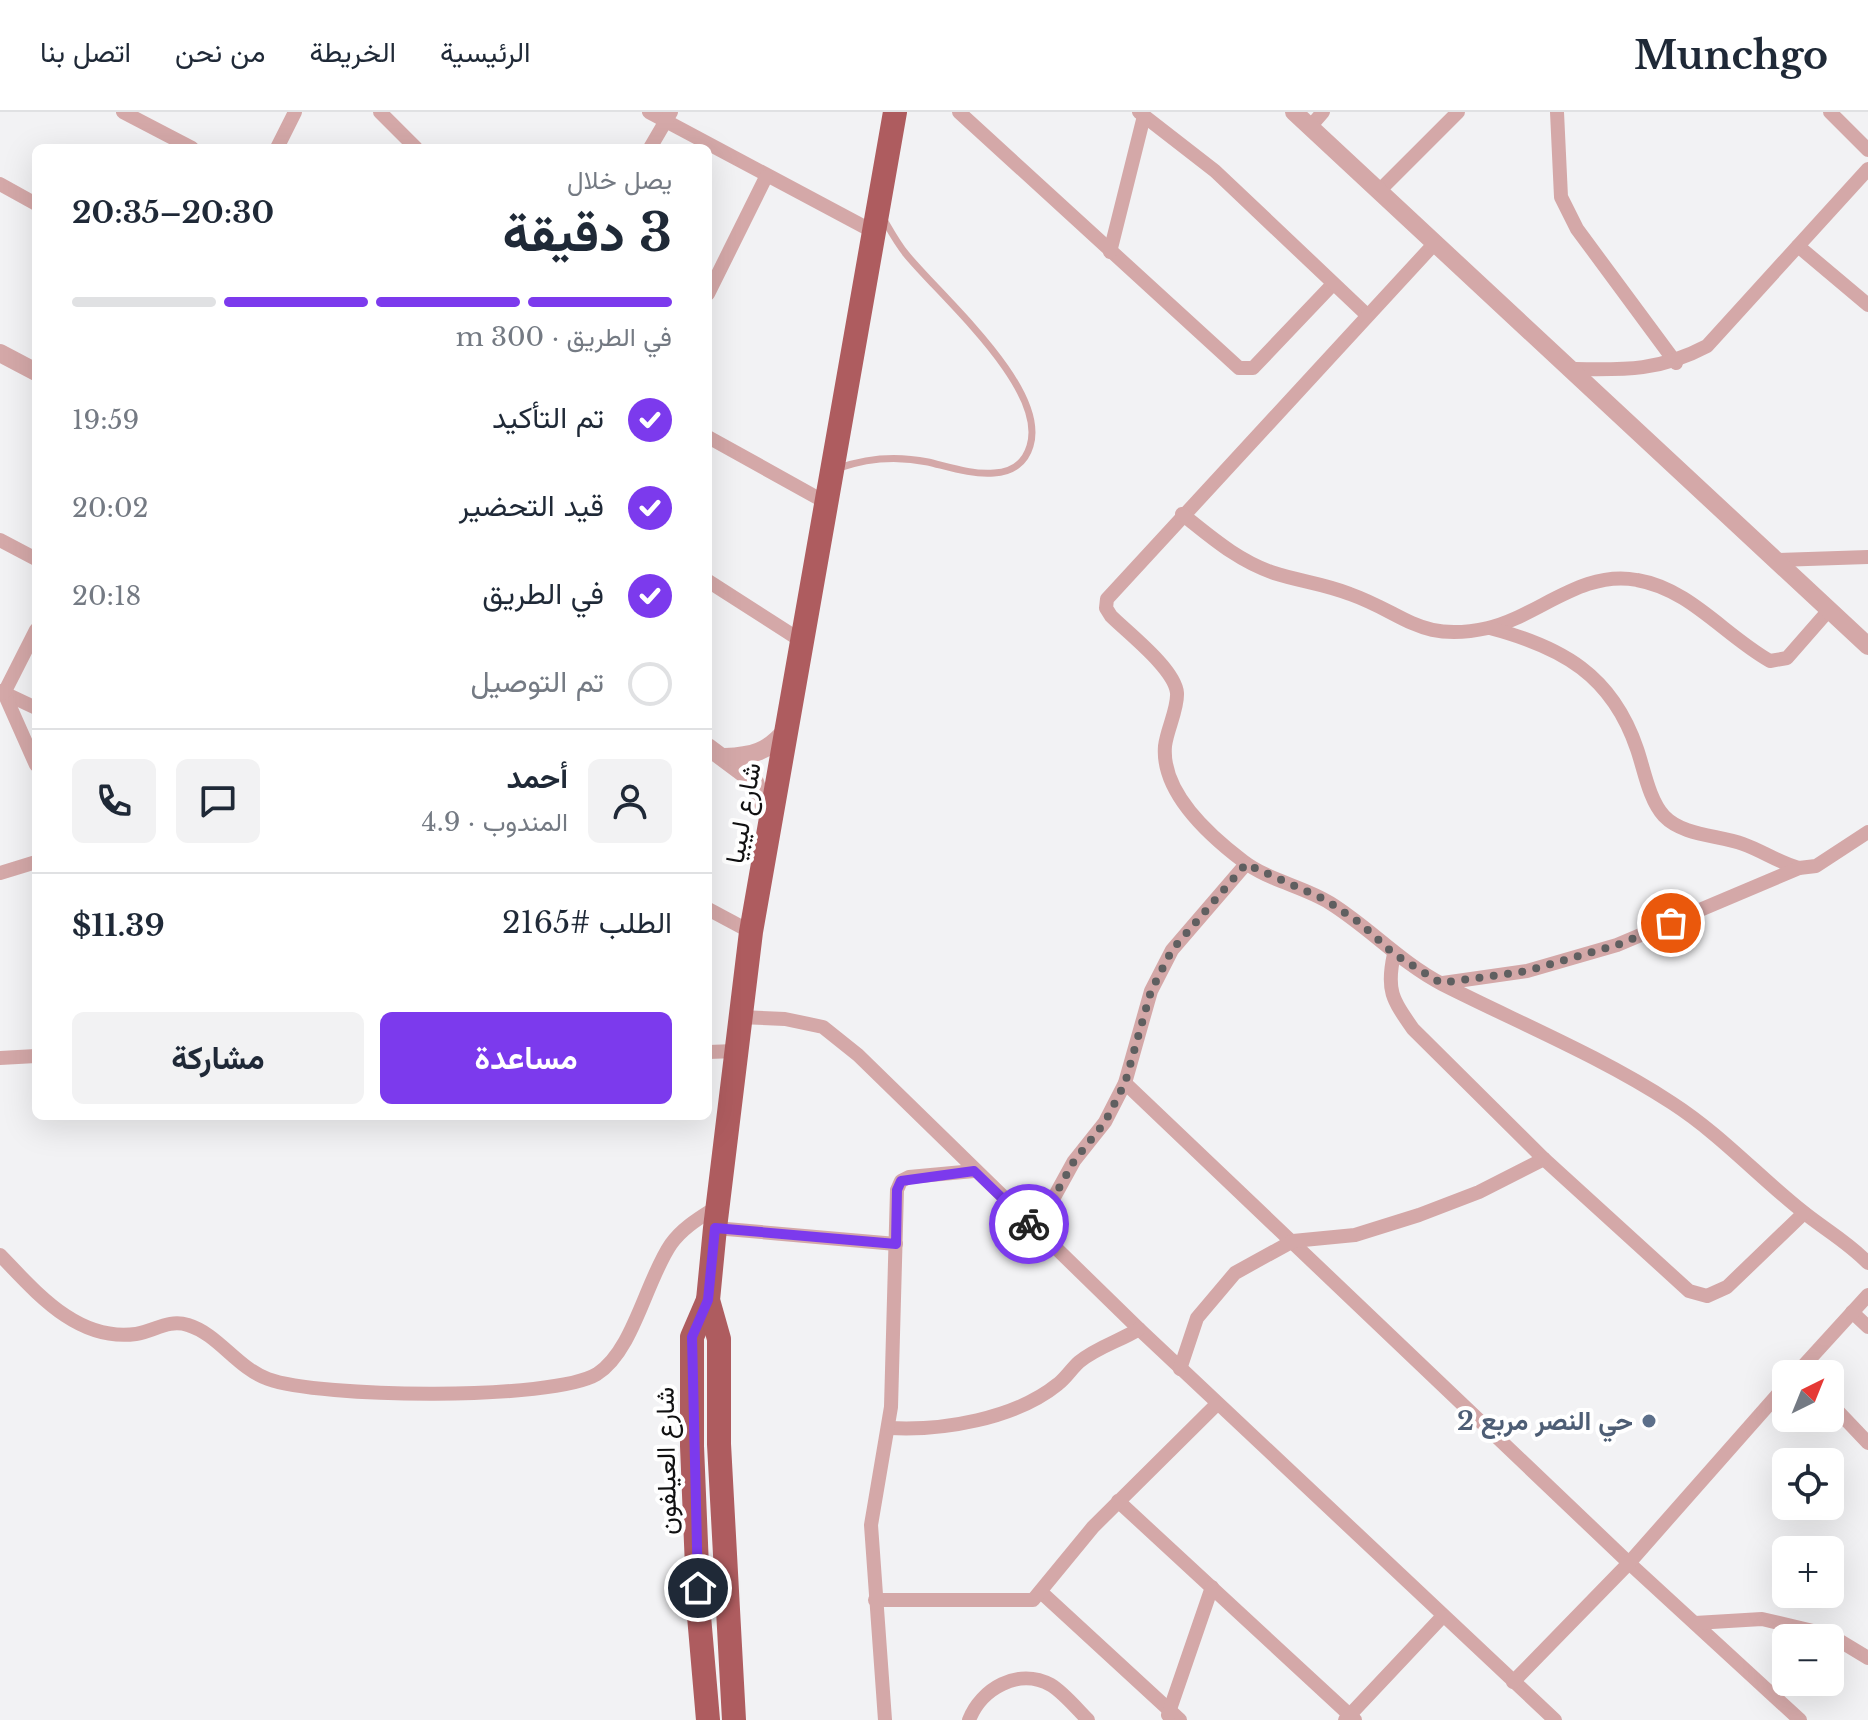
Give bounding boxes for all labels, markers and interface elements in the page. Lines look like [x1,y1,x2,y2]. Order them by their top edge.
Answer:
text: Munchgo [1634,32,1828,79]
text: اتصل بنا [40,35,131,70]
text: من نحن [175,35,265,70]
text: الخريطة [309,35,396,70]
text: الرئيسية [440,35,531,70]
text: يصل خلال [567,164,672,196]
text: 20:30–20:35 [72,194,274,231]
text: 3 دقيقة [502,201,672,265]
text: في الطريق · 300 m [456,321,672,353]
icon: check [628,398,672,442]
text: تم التأكيد [492,399,604,436]
text: 19:59 [72,404,139,436]
icon: check [628,486,672,530]
text: قيد التحضير [459,487,604,524]
text: 20:02 [72,492,149,524]
icon: check [628,574,672,618]
text: في الطريق [482,575,604,612]
text: 20:18 [72,580,141,612]
text: تم التوصيل [470,663,604,700]
button: phone [72,759,156,843]
button: chat [176,759,260,843]
text: أحمد [506,759,568,796]
button: person [588,759,672,843]
street label: شارع ليبيا [718,760,770,866]
text: المندوب · 4.9 [422,806,568,838]
pin [1637,889,1705,957]
icon: bag [1649,901,1693,945]
text: الطلب #2165 [502,904,672,941]
text: $11.39 [72,907,165,944]
button: مشاركة [72,1012,364,1104]
button: مساعدة [380,1012,672,1104]
courier [989,1184,1069,1264]
icon: bike [1007,1202,1051,1246]
north arrow [1772,1360,1844,1432]
map controls [1772,1360,1844,1696]
street label: شارع العيلفون [649,1387,685,1535]
place label: حي النصر مربع 2 [1457,1405,1633,1443]
marker: حي النصر مربع 2 [1640,1412,1658,1430]
button: locate [1772,1448,1844,1520]
button: + [1772,1536,1844,1608]
pin [664,1554,732,1622]
icon: home [676,1566,720,1610]
button: − [1772,1624,1844,1696]

